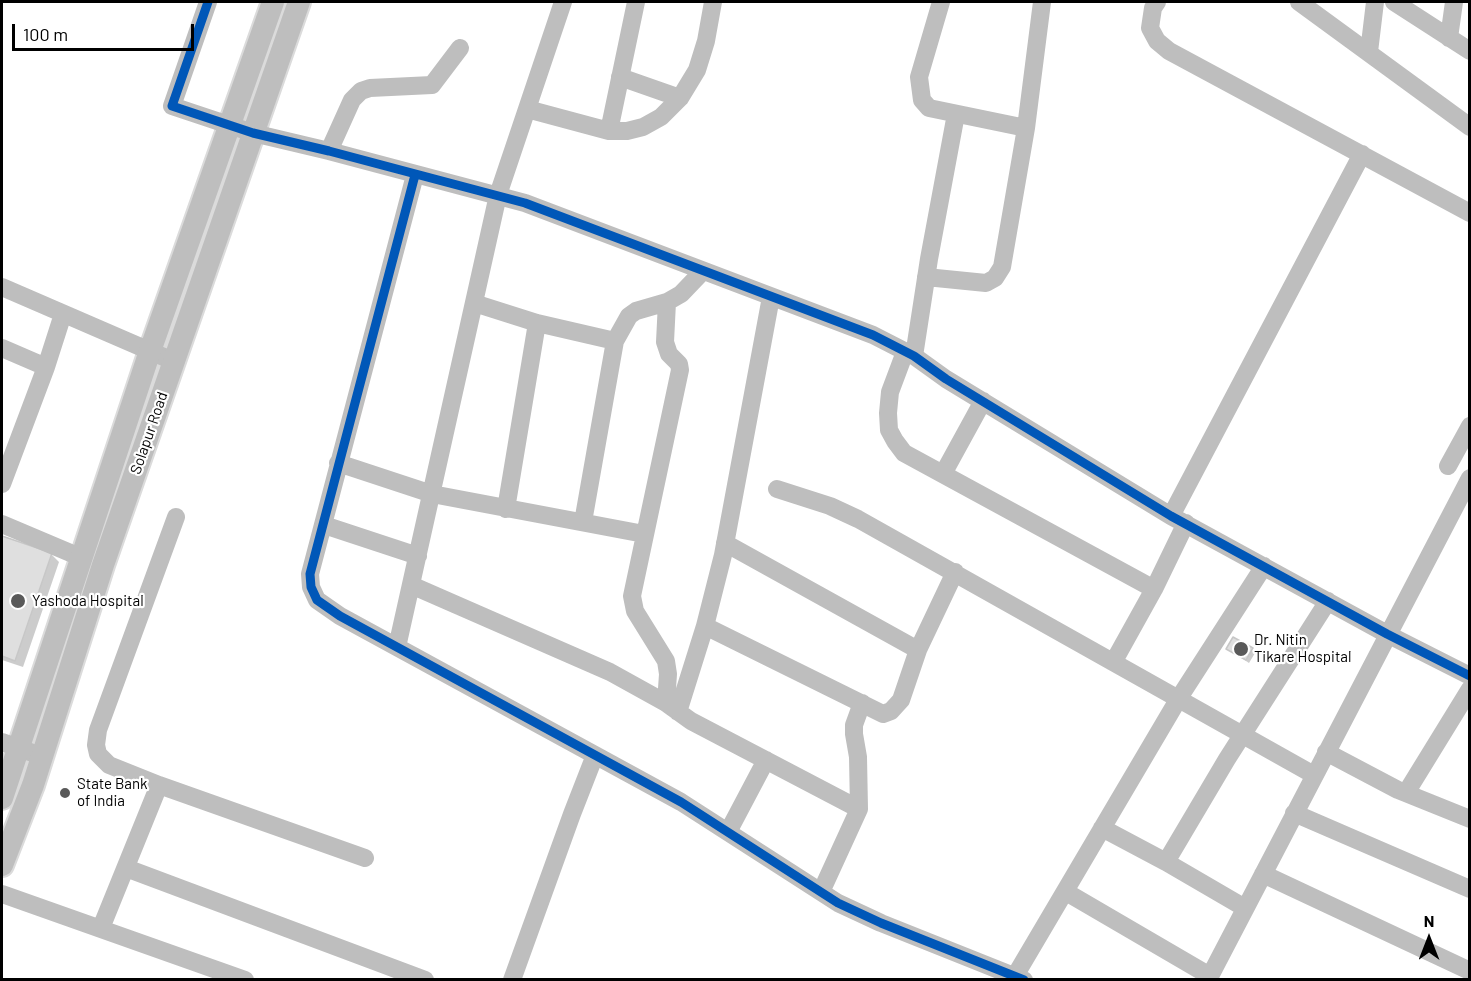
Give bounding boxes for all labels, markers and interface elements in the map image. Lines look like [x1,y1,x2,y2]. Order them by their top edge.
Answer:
scale bar [15,12,196,50]
text: 100 m [23,23,68,45]
street label: Solapur Road [126,389,172,477]
marker: Yashoda Hospital [9,592,27,610]
place label: Yashoda Hospital [32,592,144,610]
place label: Dr. Nitin Tikare Hospital [1254,631,1351,666]
marker: Dr. Nitin Tikare Hospital [1232,640,1250,658]
place label: State Bank of India [77,775,148,810]
marker: State Bank of India [58,786,72,800]
north arrow [1399,909,1459,969]
text: N [1424,911,1434,930]

